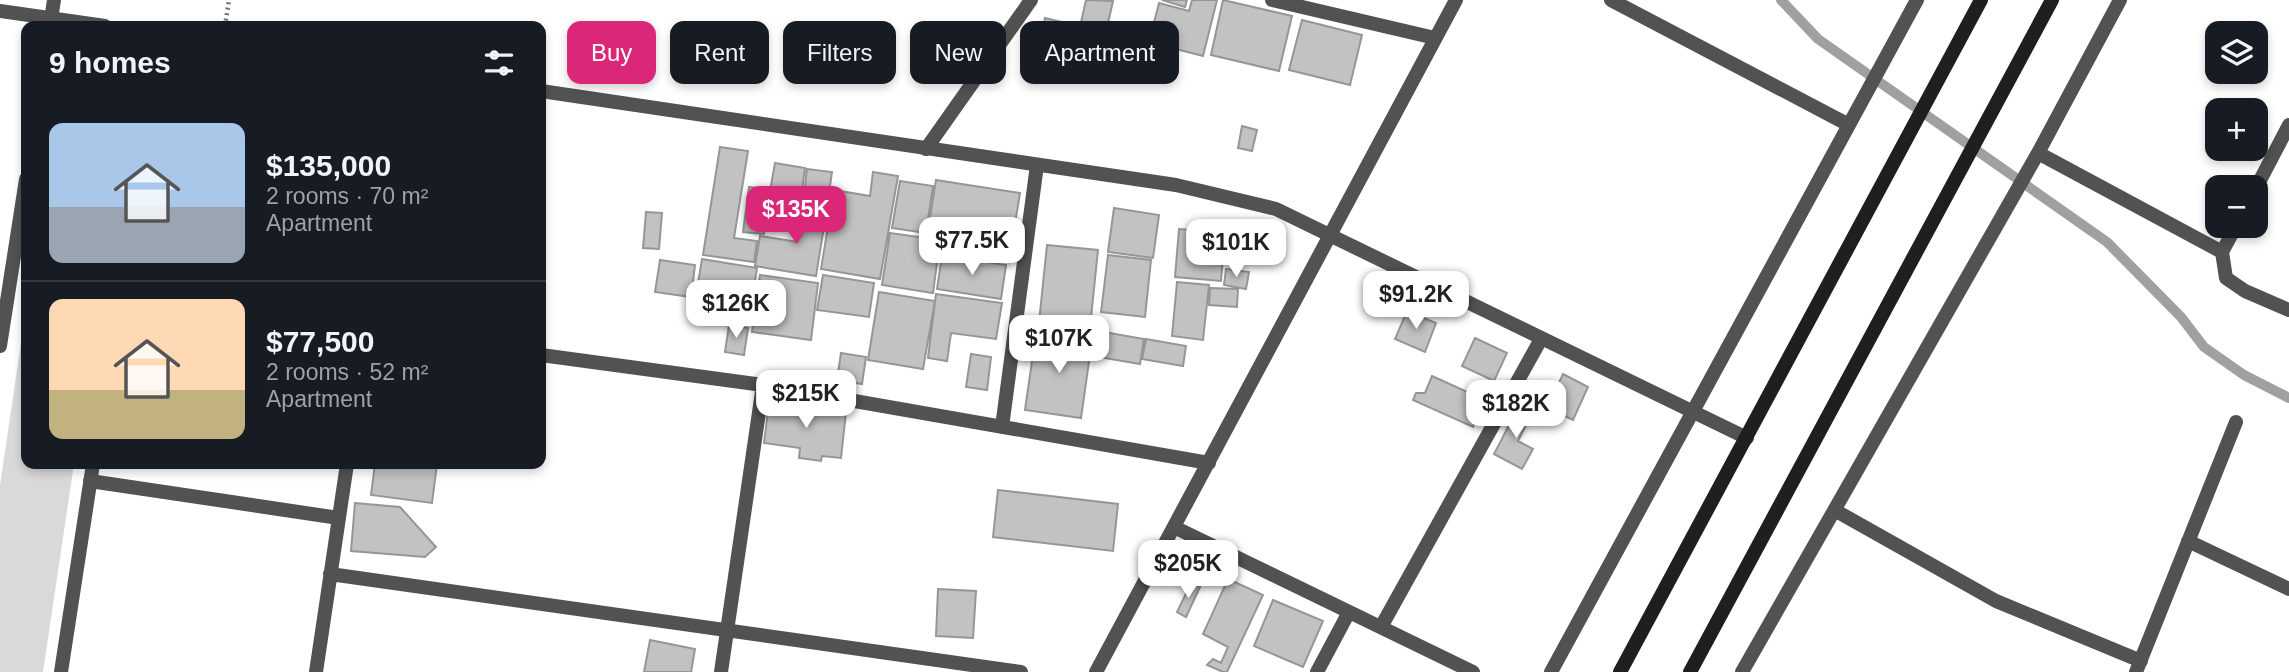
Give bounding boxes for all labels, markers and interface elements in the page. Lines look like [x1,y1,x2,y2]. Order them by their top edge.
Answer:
chip: Buy [567,21,656,84]
chip: Rent [670,21,769,84]
chip: Filters [783,21,896,84]
chip: New [910,21,1006,84]
chip: Apartment [1020,21,1179,84]
map controls [2205,21,2268,238]
button: layers [2205,21,2268,84]
icon: filters [480,44,518,82]
text: 9 homes [49,46,171,79]
button: + [2205,98,2268,161]
text: $135,000 [266,149,391,182]
icon: home [105,151,189,235]
button: − [2205,175,2268,238]
text: 2 rooms · 70 m² [266,183,428,209]
pin: $135K [747,187,845,246]
text: $135K [762,196,830,222]
text: Apartment [266,210,372,236]
pin: $77.5K [915,218,1029,277]
pin: $101K [1187,219,1285,279]
text: $77.5K [935,227,1009,253]
text: $101K [1202,229,1270,255]
pin: $91.2K [1359,272,1473,331]
pin: $126K [687,280,785,340]
text: $91.2K [1379,281,1453,307]
text: $126K [702,290,770,316]
pin: $107K [1010,316,1108,375]
text: $77,500 [266,325,374,358]
text: $107K [1025,325,1093,351]
icon: home [105,327,189,411]
text: 2 rooms · 52 m² [266,359,428,385]
pin: $215K [757,370,855,430]
text: $215K [772,380,840,406]
pin: $182K [1467,380,1565,440]
text: Apartment [266,386,372,412]
text: $182K [1482,390,1550,416]
pin: $205K [1139,540,1237,600]
text: $205K [1154,550,1222,576]

